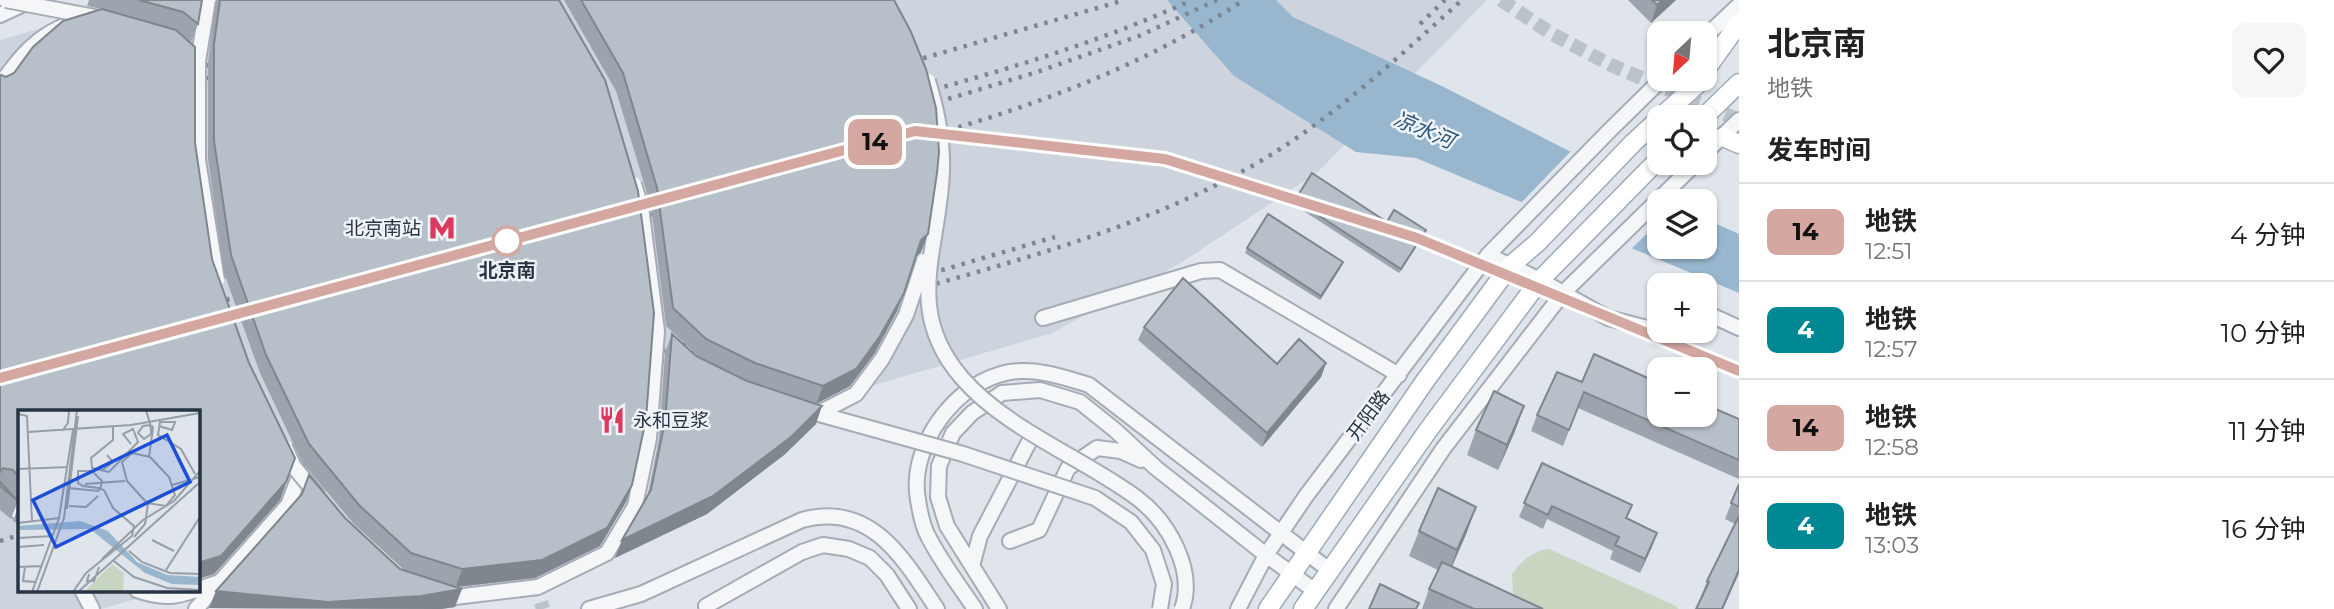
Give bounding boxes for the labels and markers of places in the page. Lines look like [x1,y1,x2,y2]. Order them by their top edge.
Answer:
metro station icon: 北京南站 [427,213,457,243]
place label: 北京南站 [345,217,421,240]
marker: 北京南 [492,226,522,256]
place label: 北京南 [478,259,536,282]
restaurant icon: 永和豆浆 [597,405,627,435]
place label: 永和豆浆 [633,409,709,432]

